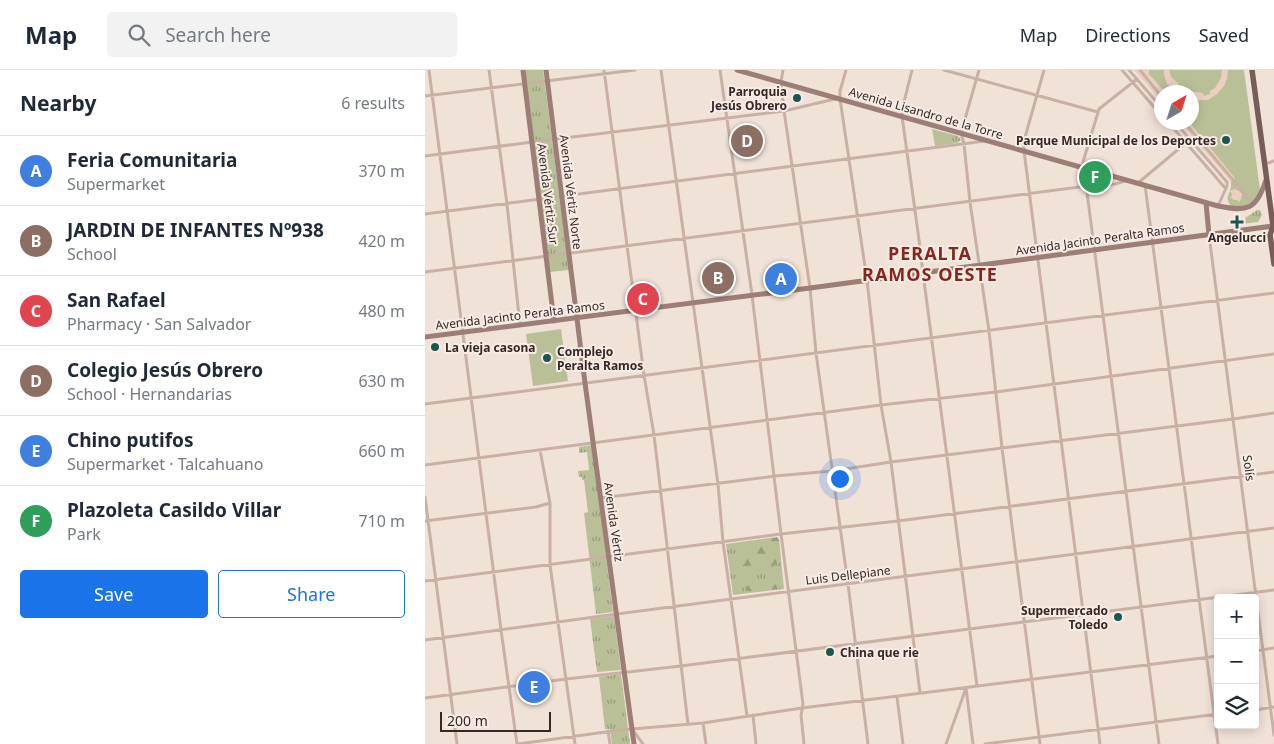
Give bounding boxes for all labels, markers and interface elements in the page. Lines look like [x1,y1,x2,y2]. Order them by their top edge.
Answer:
search box [107,12,457,57]
text: Map [25,18,77,51]
icon: search [125,21,153,49]
text: Search here [165,22,271,48]
text: Map [1020,23,1057,47]
text: Directions [1085,23,1171,47]
text: Saved [1199,23,1249,47]
place label: Parroquia Jesús Obrero [710,83,787,114]
street label: Avenida Lisandro de la Torre [847,83,1005,143]
north arrow [1154,85,1199,130]
text: Nearby [20,89,96,117]
text: 6 results [341,92,405,114]
marker: Parroquia Jesús Obrero [791,92,803,104]
pin: D [731,122,763,160]
place label: Parque Municipal de los Deportes [1016,132,1216,149]
street label: Avenida Vértiz Norte [556,134,587,251]
marker: Parque Municipal de los Deportes [1220,134,1232,146]
street label: Avenida Vértiz Sur [533,142,563,246]
text: Feria Comunitaria [67,147,237,173]
pin: F [1079,158,1111,196]
text: A [30,160,42,182]
text: 370 m [358,160,405,182]
text: Supermarket [67,173,165,195]
marker: Angelucci [1231,216,1243,228]
text: JARDIN DE INFANTES Nº938 [67,217,324,243]
street label: Avenida Jacinto Peralta Ramos [1014,219,1186,259]
place label: Angelucci [1208,229,1266,246]
text: B [31,230,41,252]
text: 420 m [358,230,405,252]
district label: PERALTA RAMOS OESTE [862,241,998,286]
text: School [67,243,117,265]
pin: B [702,259,734,297]
pin: A [765,260,797,298]
pin: C [627,280,659,318]
text: San Rafael [67,287,166,313]
street label: Avenida Jacinto Peralta Ramos [434,296,606,334]
text: C [31,300,41,322]
text: 480 m [358,300,405,322]
text: Pharmacy · San Salvador [67,313,251,335]
place label: La vieja casona [445,339,535,356]
marker: La vieja casona [429,341,441,353]
place label: Complejo Peralta Ramos [557,343,643,374]
marker: Complejo Peralta Ramos [541,352,553,364]
text: Colegio Jesús Obrero [67,357,263,383]
text: D [30,370,42,392]
text: 630 m [358,370,405,392]
text: School · Hernandarias [67,383,232,405]
text: Chino putifos [67,427,193,453]
text: E [32,440,40,462]
text: 660 m [358,440,405,462]
text: Supermarket · Talcahuano [67,453,263,475]
street label: Solís [1239,454,1259,482]
your location [827,466,853,492]
street label: Avenida Vértiz [600,481,628,563]
text: Plazoleta Casildo Villar [67,497,281,523]
text: F [32,510,40,532]
text: 710 m [358,510,405,532]
text: Park [67,523,101,545]
street label: Luis Dellepiane [805,561,892,589]
button: Save [20,570,208,618]
button: Share [218,570,405,618]
map controls [1214,594,1259,729]
button: + [1214,594,1259,639]
place label: Supermercado Toledo [1021,602,1108,633]
marker: Supermercado Toledo [1112,611,1124,623]
button: − [1214,639,1259,684]
place label: China que rie [840,644,919,661]
marker: China que rie [824,646,836,658]
pin: E [518,668,550,706]
button: layers [1214,684,1259,729]
scale bar [440,709,551,732]
text: 200 m [447,711,488,730]

